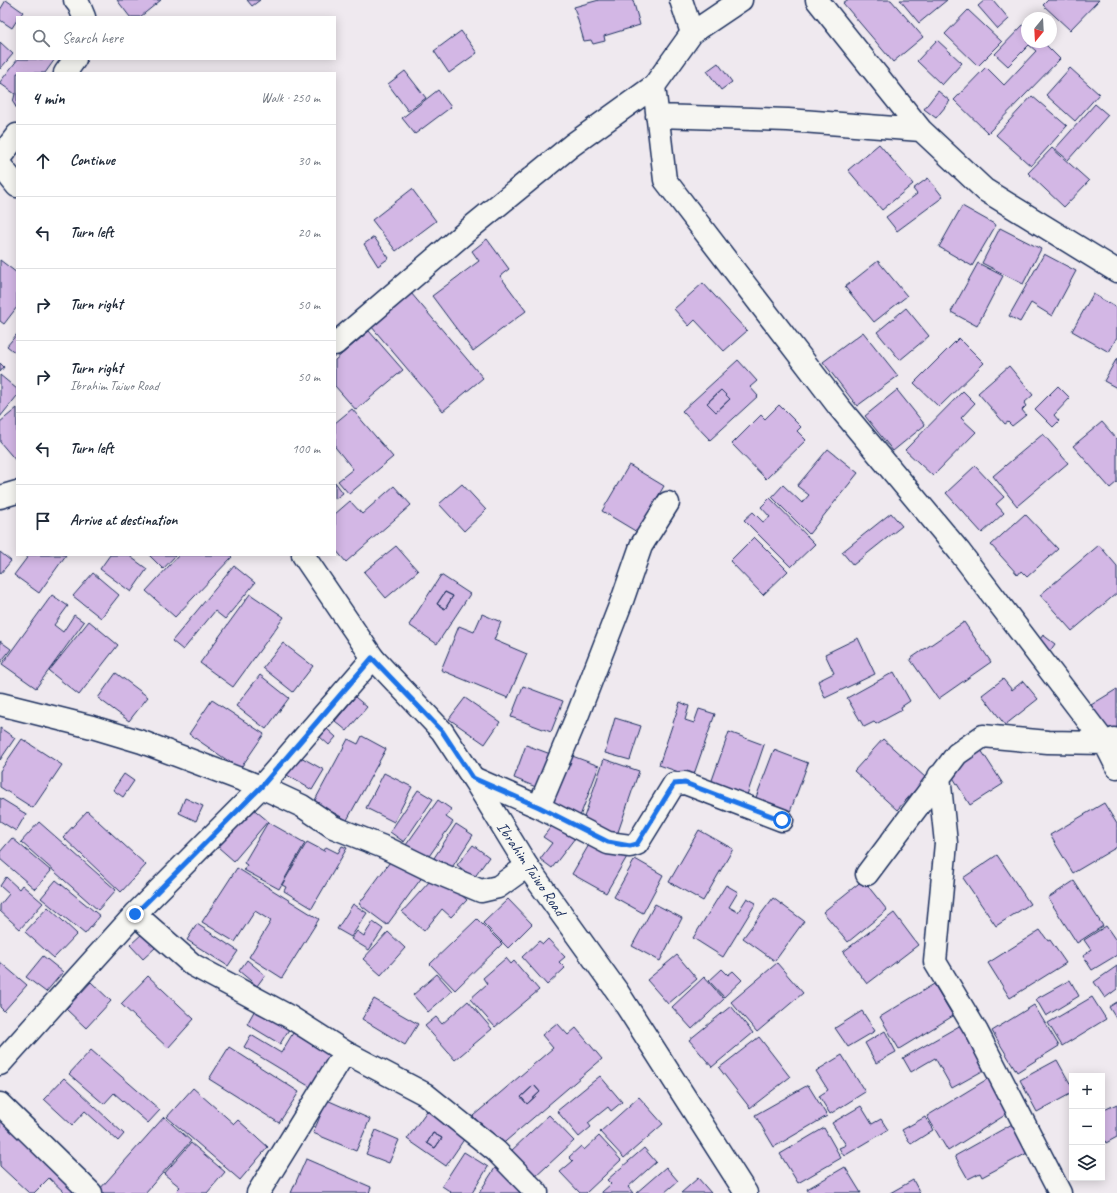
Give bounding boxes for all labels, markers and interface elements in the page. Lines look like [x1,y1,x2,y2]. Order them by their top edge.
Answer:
north arrow [1021,12,1057,48]
search box [16,16,336,60]
icon: search [30,27,52,49]
text: Search here [62,29,123,48]
text: 4 min [32,88,65,109]
text: Walk · 250 m [261,90,320,106]
icon: ahead [32,150,54,172]
text: Continue [70,151,115,170]
text: 30 m [298,153,320,169]
icon: left [32,222,54,244]
text: Turn left [70,223,113,242]
text: 20 m [298,225,320,241]
icon: right [32,294,54,316]
text: Turn right [70,295,123,314]
text: 50 m [298,297,320,313]
text: Turn right [70,359,123,378]
icon: right [32,366,54,388]
text: 50 m [298,369,320,385]
text: Ibrahim Taiwo Road [70,378,159,394]
icon: left [32,438,54,460]
text: Turn left [70,439,113,458]
text: 100 m [292,441,320,457]
icon: arrive [32,510,54,532]
text: Arrive at destination [70,511,177,530]
route start [773,811,791,829]
street label: Ibrahim Taiwo Road [492,818,571,922]
route end [126,905,144,923]
map controls [1069,1073,1105,1181]
button: + [1069,1073,1105,1109]
button: − [1069,1109,1105,1145]
button: layers [1069,1145,1105,1181]

